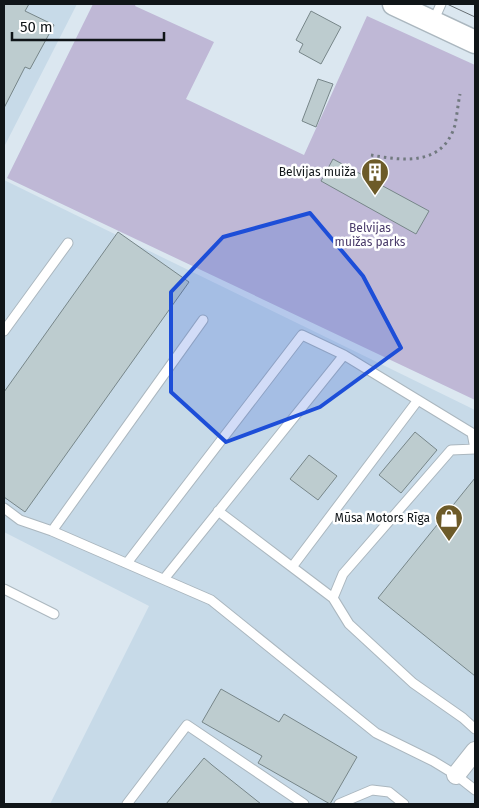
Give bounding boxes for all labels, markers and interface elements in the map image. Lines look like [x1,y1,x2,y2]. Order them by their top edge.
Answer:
scale bar [12,10,165,42]
text: 50 m [20,18,53,36]
building icon: Belvijas muiža [360,157,390,196]
place label: Belvijas muiža [279,165,356,179]
park label: Belvijas muižas parks [335,221,406,249]
shop icon: Mūsa Motors Rīga [434,503,464,542]
place label: Mūsa Motors Rīga [335,511,430,525]

